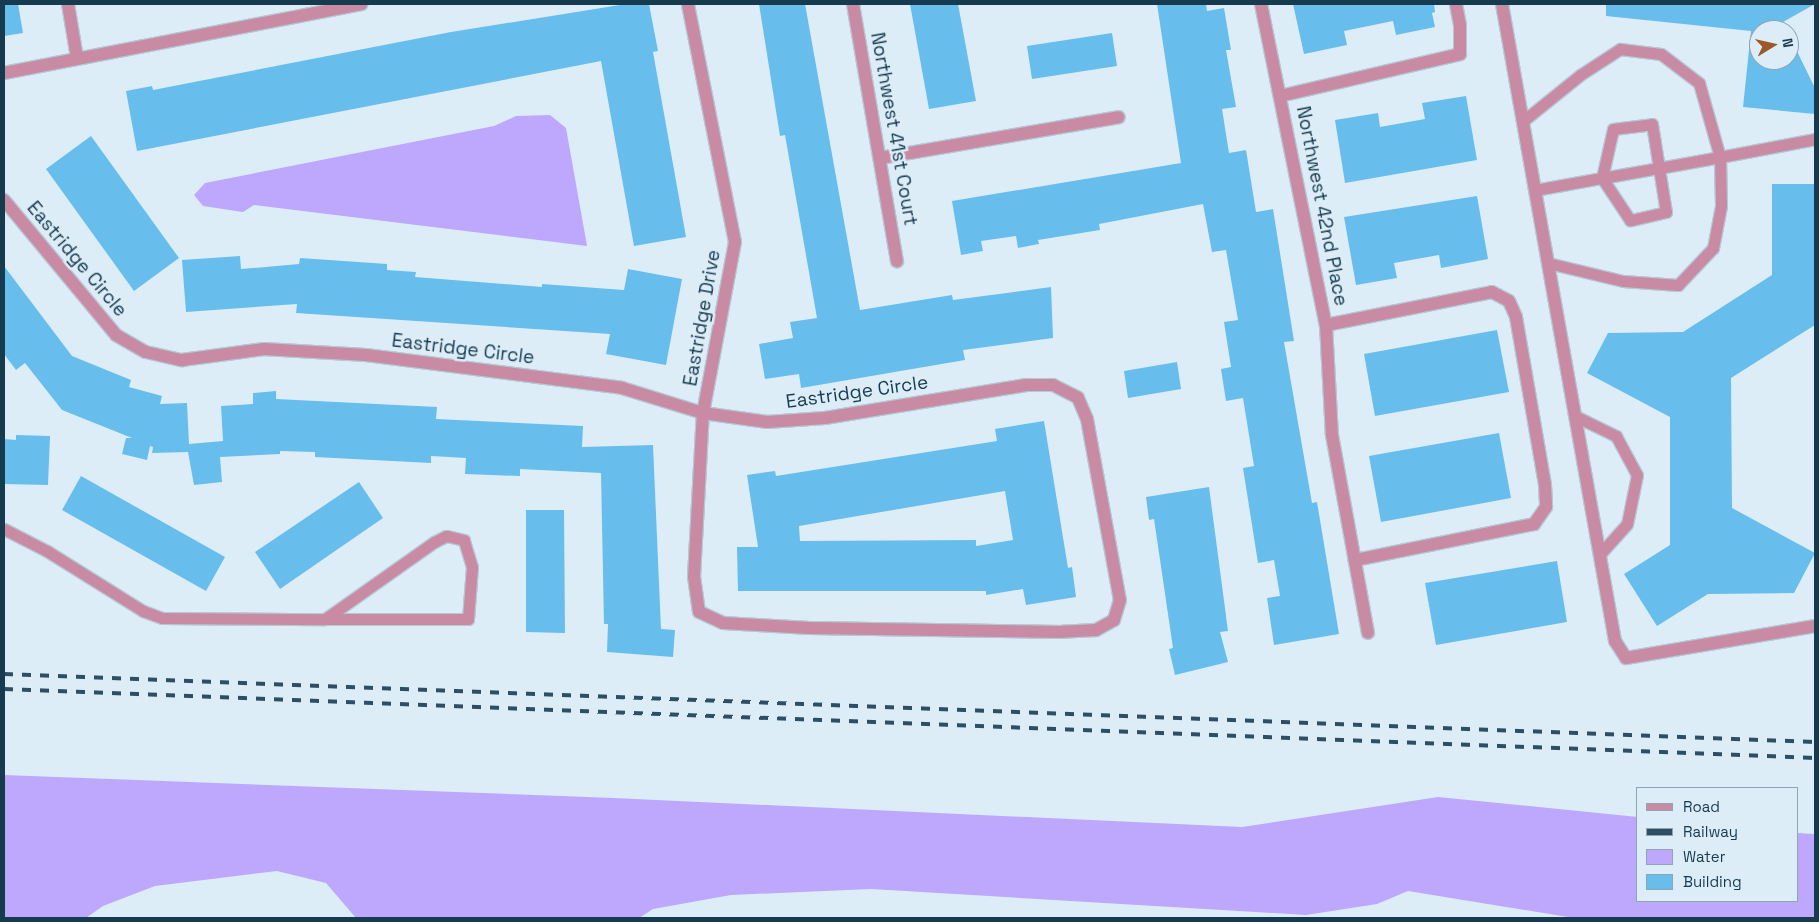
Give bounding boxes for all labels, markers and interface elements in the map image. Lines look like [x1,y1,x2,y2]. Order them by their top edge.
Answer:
north arrow [1749,20,1799,70]
street label: Northwest 41st Court [866,31,922,227]
text: N [1778,37,1797,49]
street label: Northwest 42nd Place [1291,104,1353,308]
street label: Eastridge Circle [22,197,132,321]
street label: Eastridge Drive [679,248,725,388]
street label: Eastridge Circle [390,329,536,369]
street label: Eastridge Circle [784,371,930,413]
legend [1636,787,1799,902]
text: Road [1683,797,1720,816]
text: Railway [1683,822,1738,841]
text: Water [1683,847,1725,866]
text: Building [1683,872,1742,891]

